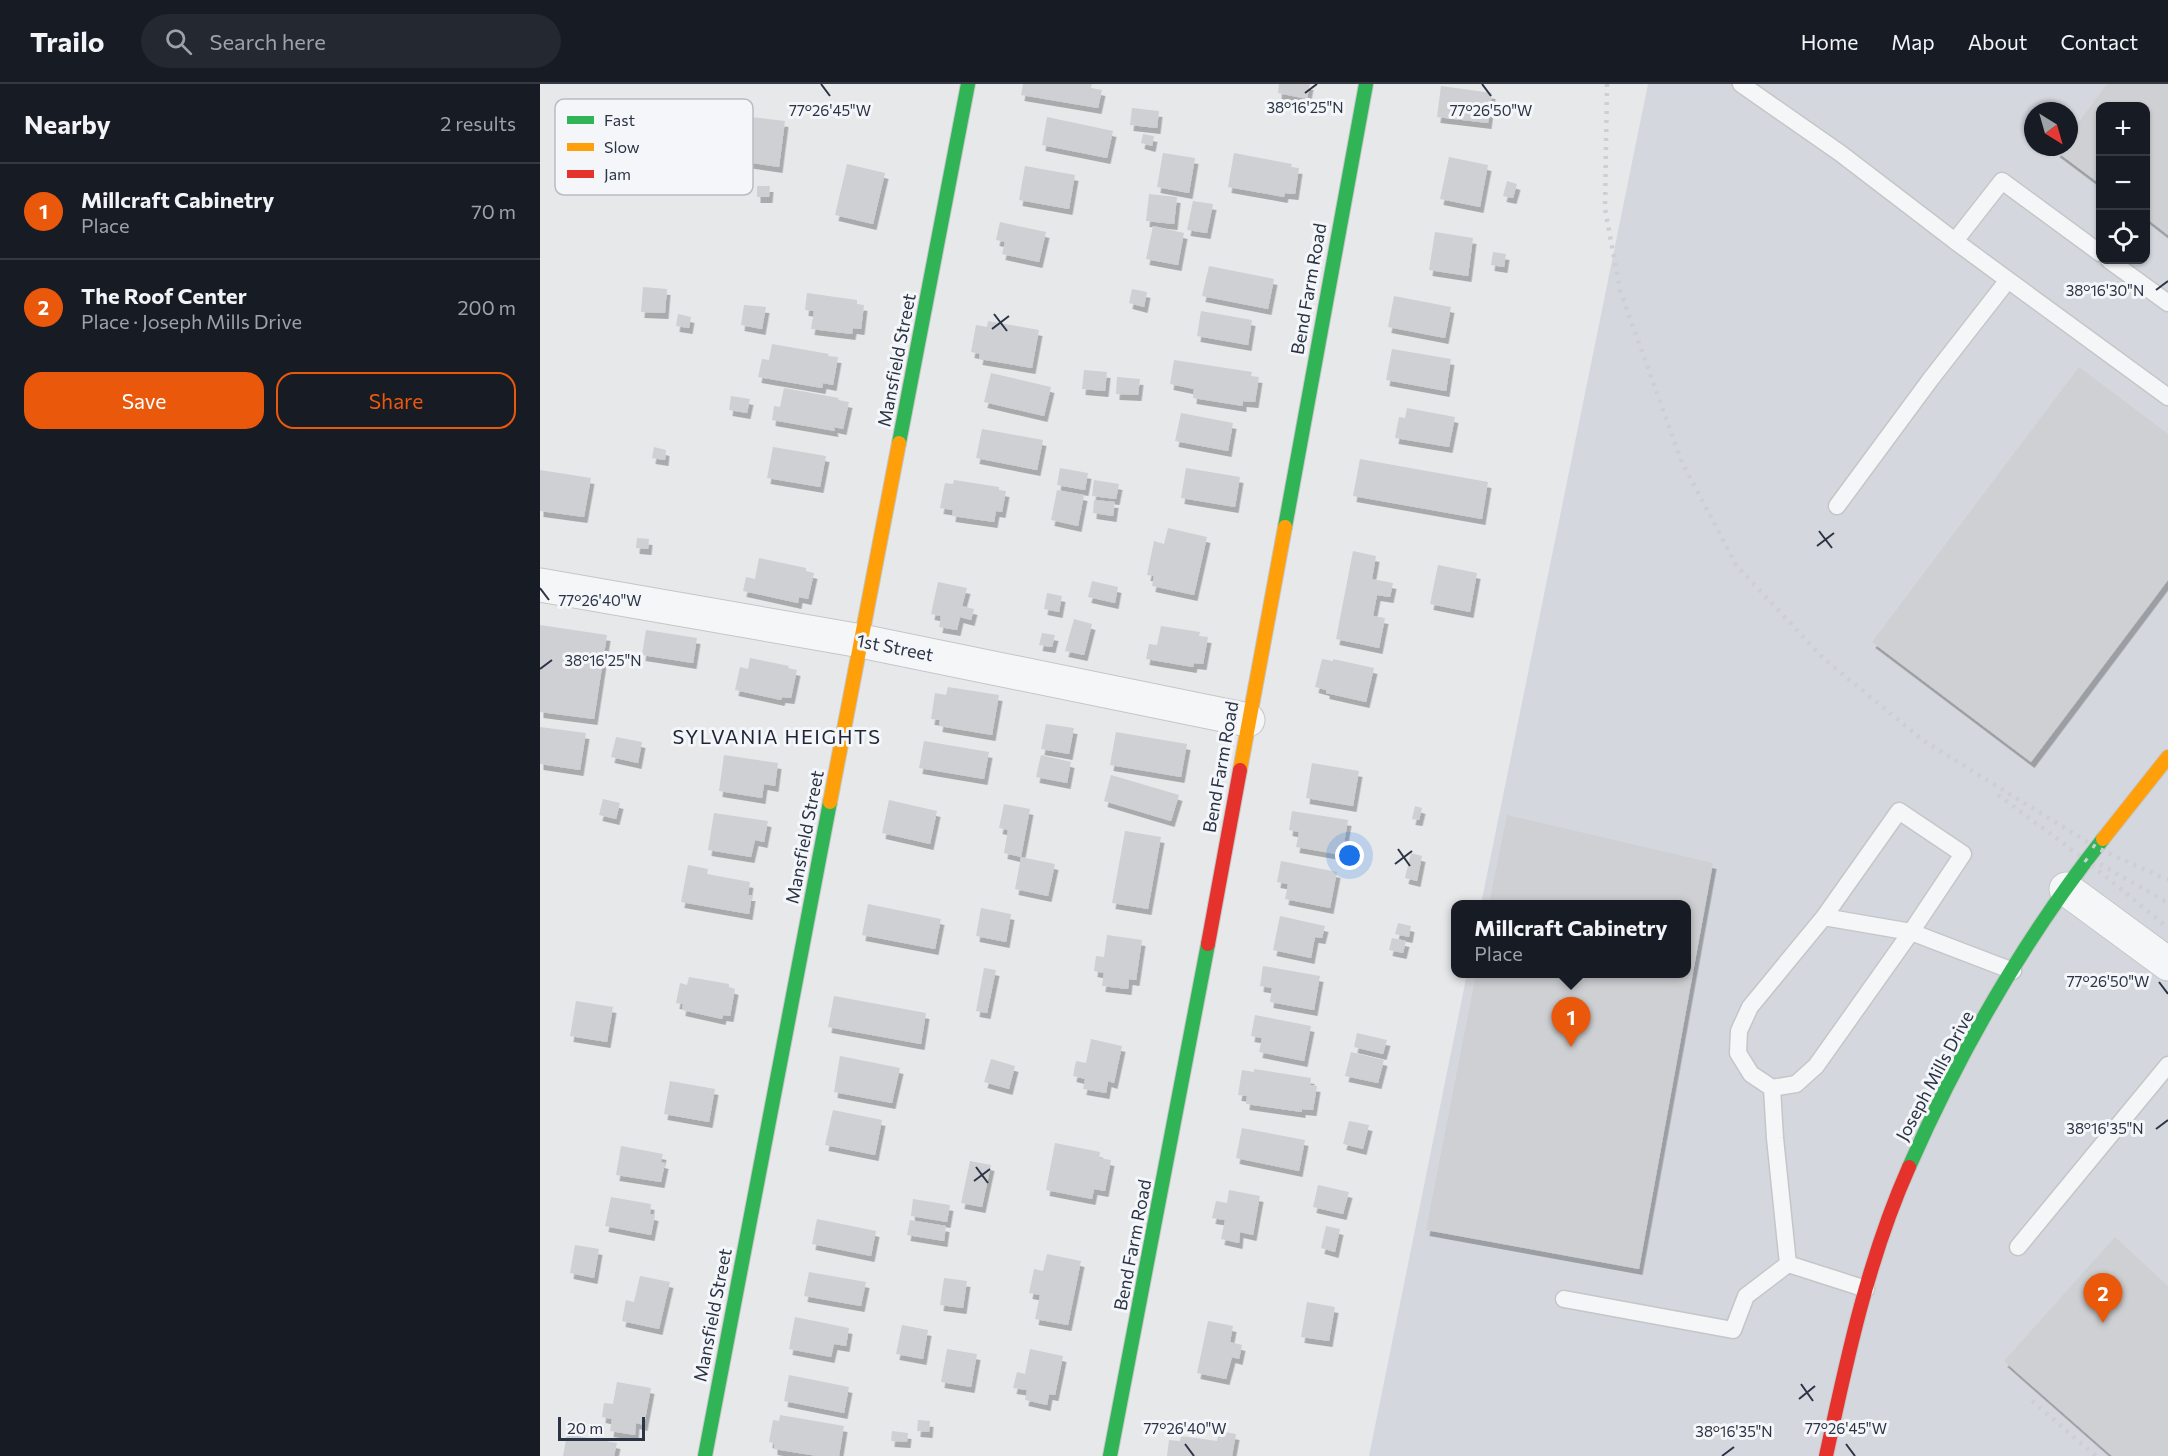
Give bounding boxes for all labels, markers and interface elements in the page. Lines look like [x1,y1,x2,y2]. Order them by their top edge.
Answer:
search box [141,14,561,68]
text: Trailo [30,24,105,58]
icon: search [162,25,195,58]
text: Search here [210,28,326,55]
text: Home [1801,29,1858,54]
text: Map [1891,29,1935,54]
text: About [1968,29,2027,54]
text: Contact [2060,29,2138,54]
text: 38°16'25"N [1266,98,1344,116]
legend [555,99,753,195]
text: 77°26'45"W [789,101,871,119]
text: 77°26'50"W [1450,101,1532,119]
north arrow [2024,102,2078,156]
map controls [2096,102,2150,264]
button: + [2096,102,2150,156]
text: Nearby [24,108,111,139]
text: Fast [604,110,635,129]
text: 2 results [440,111,516,135]
text: Slow [604,137,640,156]
button: − [2096,156,2150,210]
text: Jam [604,164,631,183]
text: Millcraft Cabinetry [81,186,274,213]
text: 1 [39,199,48,223]
text: 70 m [471,199,516,223]
button: locate [2096,210,2150,264]
text: Place [81,213,130,237]
street label: Bend Farm Road [1286,221,1330,356]
text: 38°16'30"N [2066,281,2144,299]
text: The Roof Center [81,282,247,309]
street label: Mansfield Street [872,291,920,428]
text: 2 [38,295,49,319]
text: 200 m [458,295,516,319]
text: Place · Joseph Mills Drive [81,309,302,333]
button: Save [24,372,264,429]
button: Share [276,372,516,429]
text: 77°26'40"W [558,591,642,609]
street label: 1st Street [855,629,935,665]
text: 38°16'25"N [564,651,642,669]
street label: Bend Farm Road [1198,699,1242,834]
district label: SYLVANIA HEIGHTS [672,724,882,748]
street label: Mansfield Street [780,768,828,905]
your location [1335,841,1364,870]
popup [1451,900,1691,978]
text: Millcraft Cabinetry [1474,914,1668,941]
text: Place [1474,941,1523,965]
text: 77°26'50"W [2067,972,2149,990]
pin: 1 [1552,998,1590,1047]
street label: Joseph Mills Drive [1891,1007,1978,1144]
text: 38°16'35"N [2066,1119,2144,1137]
street label: Bend Farm Road [1109,1177,1156,1312]
street label: Mansfield Street [688,1246,736,1383]
pin: 2 [2084,1274,2122,1323]
scale bar [558,1414,645,1442]
text: 20 m [567,1418,603,1437]
text: 77°26'40"W [1143,1419,1227,1437]
text: 77°26'45"W [1805,1419,1887,1437]
text: 38°16'35"N [1695,1422,1773,1440]

